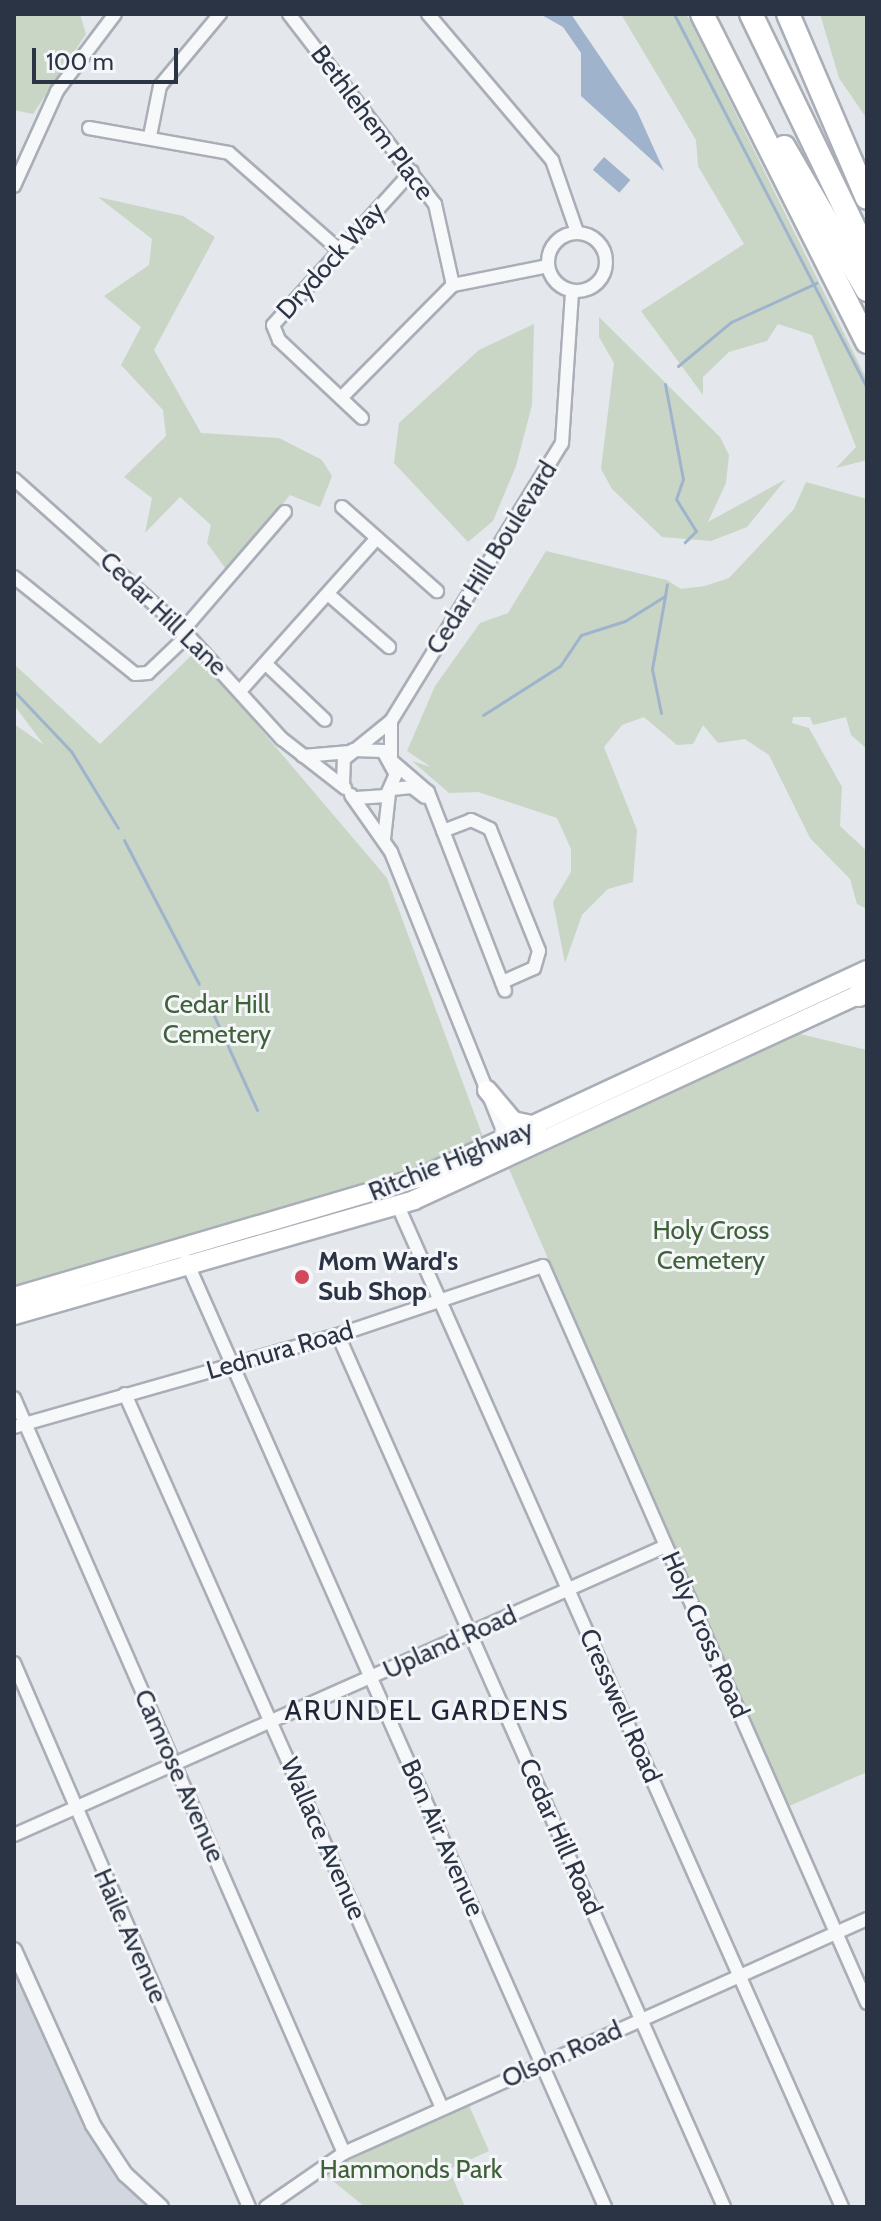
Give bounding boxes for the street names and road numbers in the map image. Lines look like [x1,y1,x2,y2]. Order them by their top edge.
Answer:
street label: Bethlehem Place [304,40,440,206]
street label: Drydock Way [270,196,392,326]
street label: Cedar Hill Boulevard [420,456,564,660]
street label: Cedar Hill Lane [93,545,233,683]
street label: Ritchie Highway [364,1114,538,1208]
street label: Lednura Road [203,1315,357,1387]
street label: Holy Cross Road [654,1547,756,1723]
street label: Upland Road [378,1600,522,1686]
street label: Cresswell Road [572,1624,668,1788]
street label: Camrose Avenue [127,1685,231,1867]
street label: Wallace Avenue [273,1753,373,1925]
street label: Cedar Hill Road [512,1754,608,1920]
street label: Bon Air Avenue [394,1755,490,1921]
street label: Haile Avenue [87,1864,173,2008]
street label: Olson Road [497,2015,627,2095]

